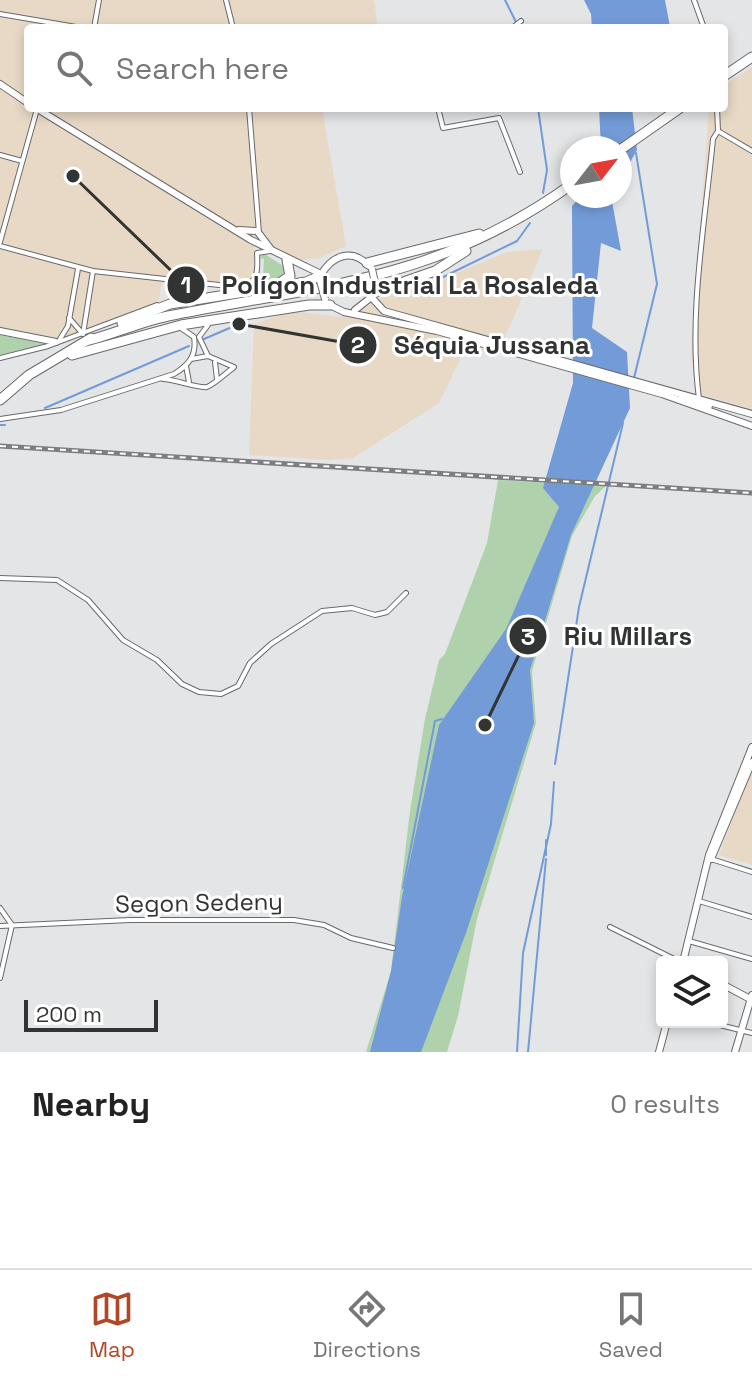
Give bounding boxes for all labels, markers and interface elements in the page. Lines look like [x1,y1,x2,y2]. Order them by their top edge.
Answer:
search box [24,24,728,112]
icon: search [52,46,96,90]
text: Search here [116,49,289,88]
north arrow [560,136,632,208]
callout: Polígon Industrial La Rosaleda [166,260,615,310]
text: Polígon Industrial La Rosaleda [222,268,598,302]
text: 1 [181,269,191,300]
callout: Séquia Jussana [338,320,606,370]
text: Séquia Jussana [394,328,590,362]
text: 2 [351,329,365,360]
callout: Riu Millars [508,611,708,661]
text: Riu Millars [564,619,692,653]
text: 3 [521,621,535,652]
street label: Segon Sedeny [115,886,283,919]
map controls [656,956,728,1028]
button: layers [656,956,728,1028]
scale bar [24,996,158,1032]
text: 200 m [36,1000,102,1028]
text: Nearby [32,1083,150,1126]
text: 0 results [610,1087,720,1121]
tab: Map [89,1287,135,1363]
tab: Directions [313,1287,421,1363]
tab: Saved [599,1287,663,1363]

